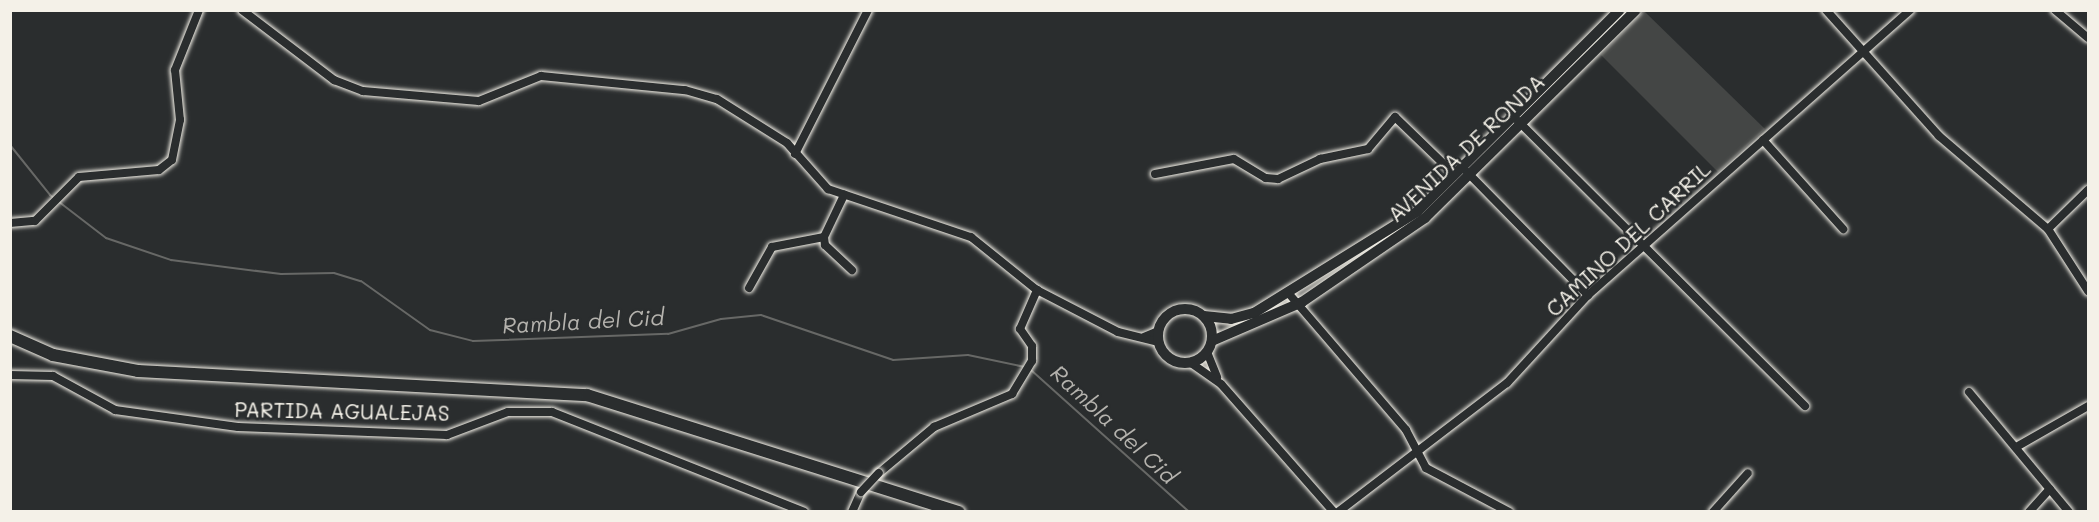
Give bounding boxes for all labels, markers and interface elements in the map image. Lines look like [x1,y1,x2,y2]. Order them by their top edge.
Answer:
street label: AVENIDA DE RONDA [1382,69,1550,227]
street label: CAMINO DEL CARRIL [1541,156,1715,322]
water label: Rambla del Cid [501,304,665,338]
water label: Rambla del Cid [1046,359,1182,489]
street label: PARTIDA AGUALEJAS [234,397,450,425]

